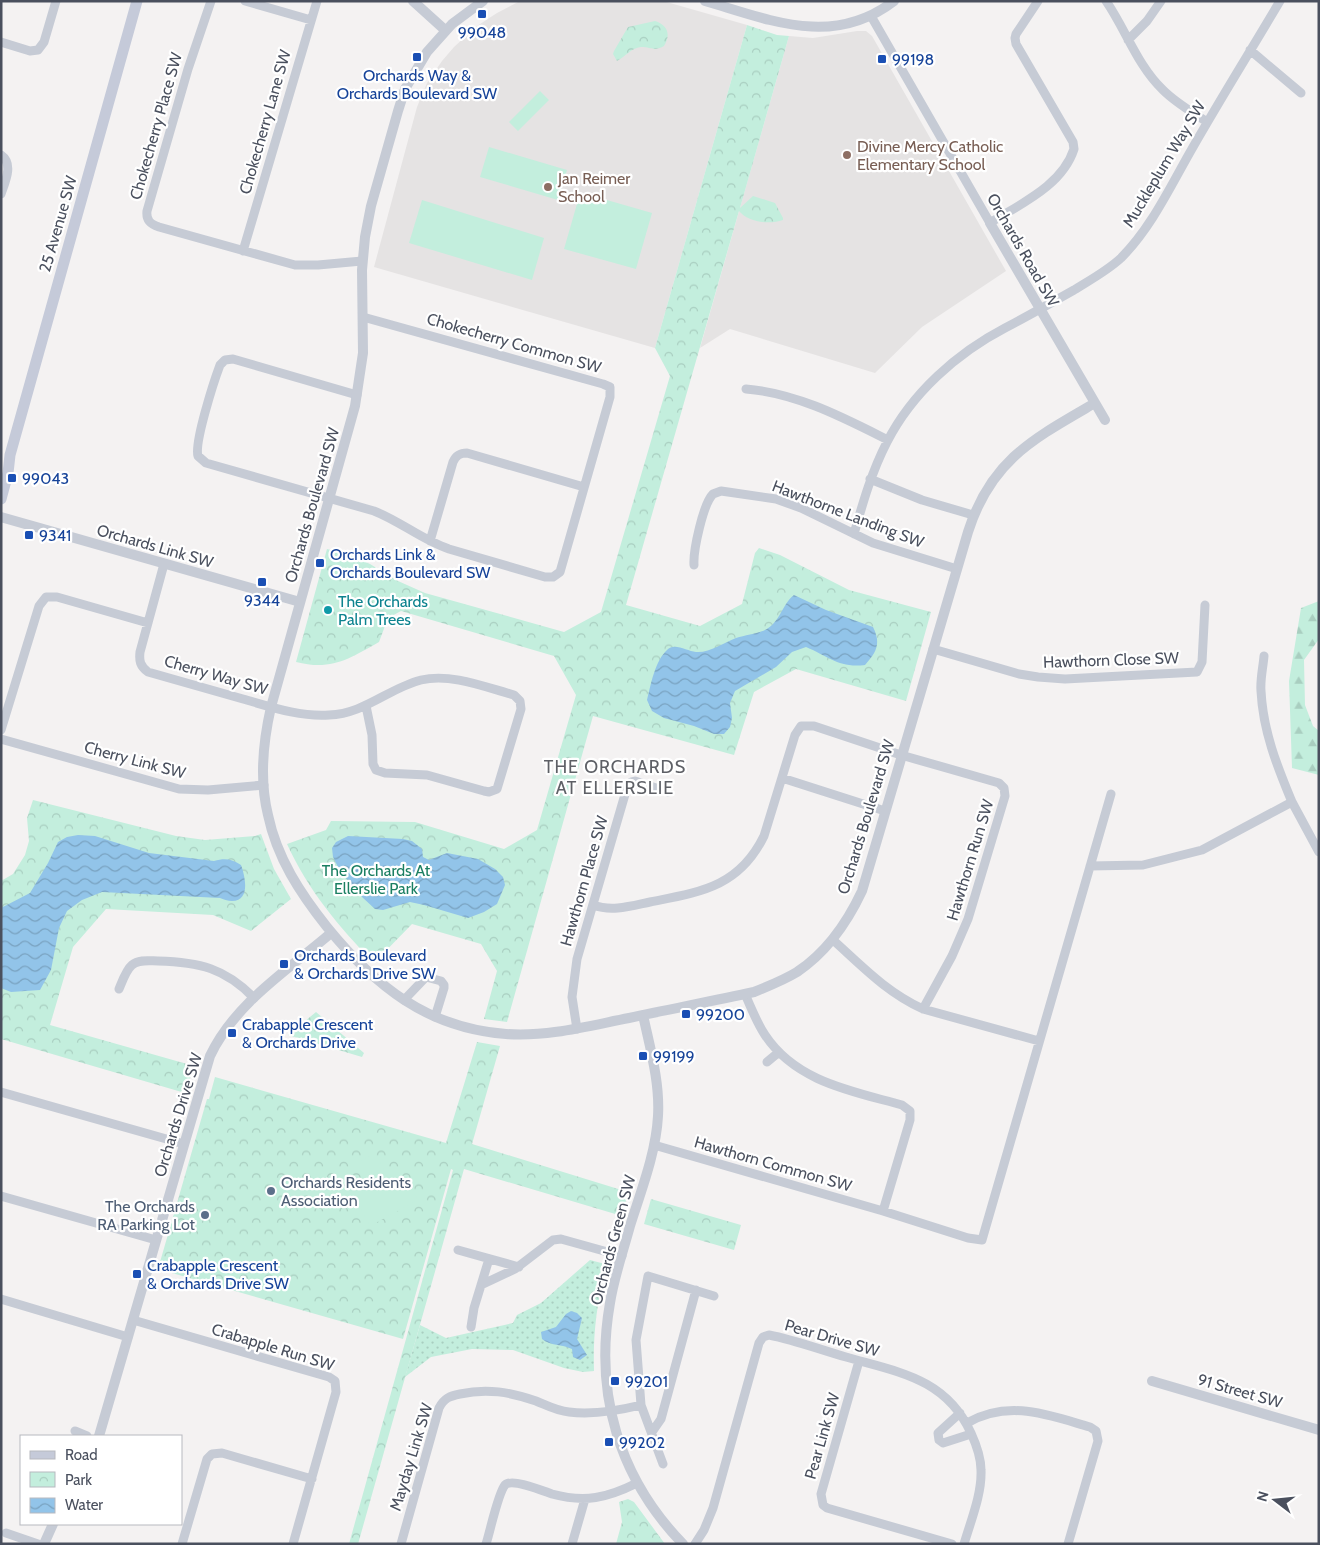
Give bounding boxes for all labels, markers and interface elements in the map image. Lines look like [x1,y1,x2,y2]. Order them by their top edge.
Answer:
marker: 99048 [476,8,488,20]
place label: 99048 [458,23,506,42]
street label: Chokecherry Lane SW [235,47,295,196]
street label: Chokecherry Place SW [126,49,186,202]
place label: 99198 [892,50,934,69]
marker: Orchards Way & Orchards Boulevard SW [411,51,423,63]
marker: 99198 [876,53,888,65]
place label: Orchards Way & Orchards Boulevard SW [337,66,498,103]
street label: Muckleplum Way SW [1119,97,1210,231]
place label: Divine Mercy Catholic Elementary School [857,137,1003,174]
marker: Divine Mercy Catholic Elementary School [841,149,853,161]
place label: Jan Reimer School [557,169,631,206]
street label: 25 Avenue SW [35,173,81,274]
marker: Jan Reimer School [542,181,554,193]
street label: Orchards Road SW [983,190,1064,311]
street label: Chokecherry Common SW [425,309,604,377]
street label: Orchards Boulevard SW [281,424,343,585]
place label: 99043 [22,469,69,488]
marker: 99043 [6,472,18,484]
street label: Hawthorne Landing SW [770,476,927,552]
street label: Orchards Link SW [95,520,216,572]
place label: 9341 [39,526,71,545]
marker: 9341 [23,529,35,541]
place label: Orchards Link & Orchards Boulevard SW [330,545,491,582]
marker: Orchards Link & Orchards Boulevard SW [314,557,326,569]
marker: 9344 [256,576,268,588]
place label: 9344 [244,591,280,610]
place label: The Orchards Palm Trees [338,592,428,629]
marker: The Orchards Palm Trees [322,604,334,616]
street label: Hawthorn Close SW [1043,648,1180,672]
street label: Cherry Way SW [162,651,271,699]
street label: Cherry Link SW [82,737,189,783]
street label: Orchards Boulevard SW [833,737,899,896]
district label: THE ORCHARDS AT ELLERSLIE [544,756,686,799]
street label: Hawthorn Run SW [943,796,998,923]
street label: Hawthorn Place SW [556,813,612,948]
park label: The Orchards At Ellerslie Park [322,861,431,898]
place label: Orchards Boulevard & Orchards Drive SW [294,946,437,983]
marker: Orchards Boulevard & Orchards Drive SW [278,958,290,970]
place label: 99200 [696,1005,745,1024]
marker: 99200 [680,1008,692,1020]
place label: Crabapple Crescent & Orchards Drive [242,1015,374,1052]
marker: Crabapple Crescent & Orchards Drive [226,1027,238,1039]
place label: 99199 [653,1047,695,1066]
street label: Orchards Drive SW [150,1050,206,1179]
marker: 99199 [637,1050,649,1062]
street label: Hawthorn Common SW [692,1132,855,1196]
street label: Orchards Green SW [587,1172,640,1307]
place label: Orchards Residents Association [281,1173,411,1210]
marker: Orchards Residents Association [265,1185,277,1197]
place label: The Orchards RA Parking Lot [97,1197,196,1234]
marker: The Orchards RA Parking Lot [199,1209,211,1221]
place label: Crabapple Crescent & Orchards Drive SW [147,1256,290,1293]
marker: Crabapple Crescent & Orchards Drive SW [131,1268,143,1280]
street label: Pear Drive SW [783,1315,882,1361]
street label: Crabapple Run SW [209,1319,337,1375]
street label: 91 Street SW [1196,1370,1285,1412]
place label: 99201 [625,1372,668,1391]
marker: 99201 [609,1375,621,1387]
street label: Pear Link SW [801,1390,844,1481]
street label: Mayday Link SW [386,1400,437,1513]
place label: 99202 [619,1433,665,1452]
legend [20,1435,182,1525]
marker: 99202 [603,1436,615,1448]
text: Road [65,1446,98,1464]
text: Park [65,1471,92,1489]
north arrow [1250,1475,1300,1525]
text: N [1252,1489,1273,1504]
text: Water [65,1496,103,1514]

